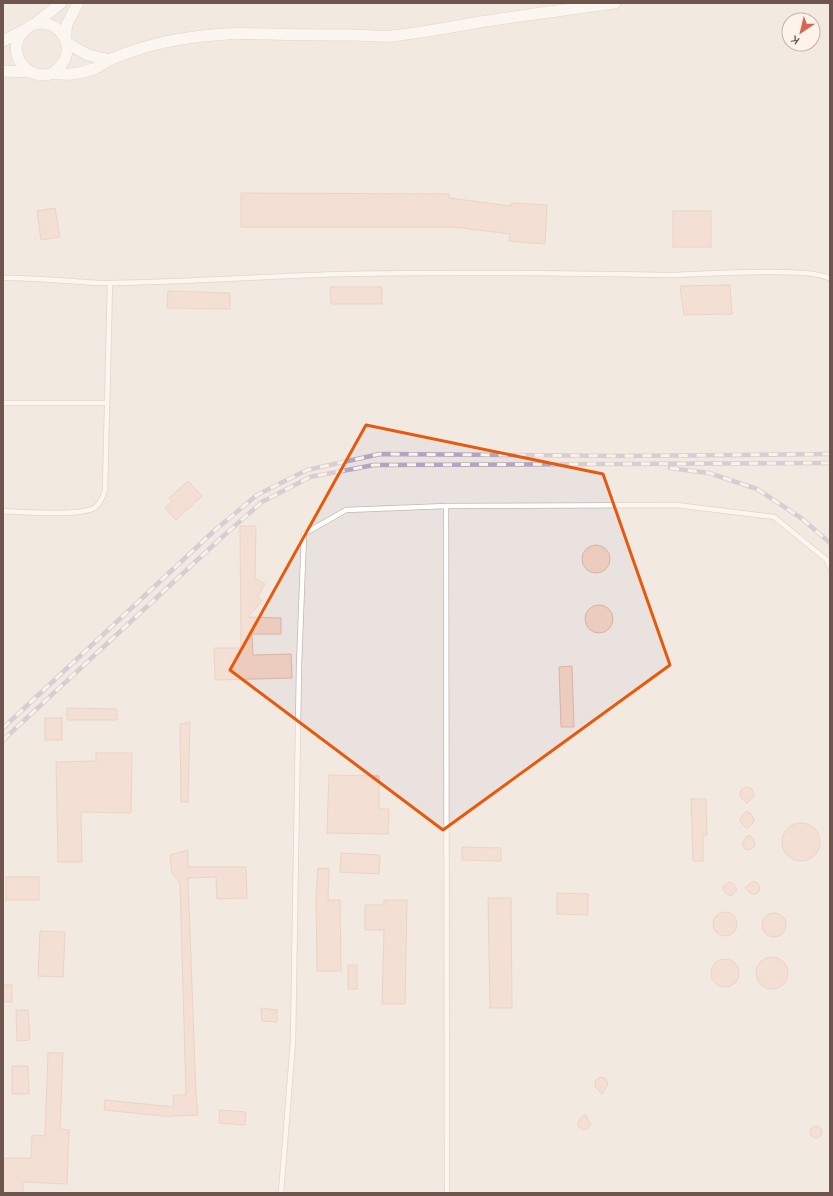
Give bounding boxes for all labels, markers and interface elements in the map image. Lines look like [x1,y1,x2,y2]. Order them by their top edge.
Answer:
north arrow [781,12,821,52]
text: K [788,32,802,48]

